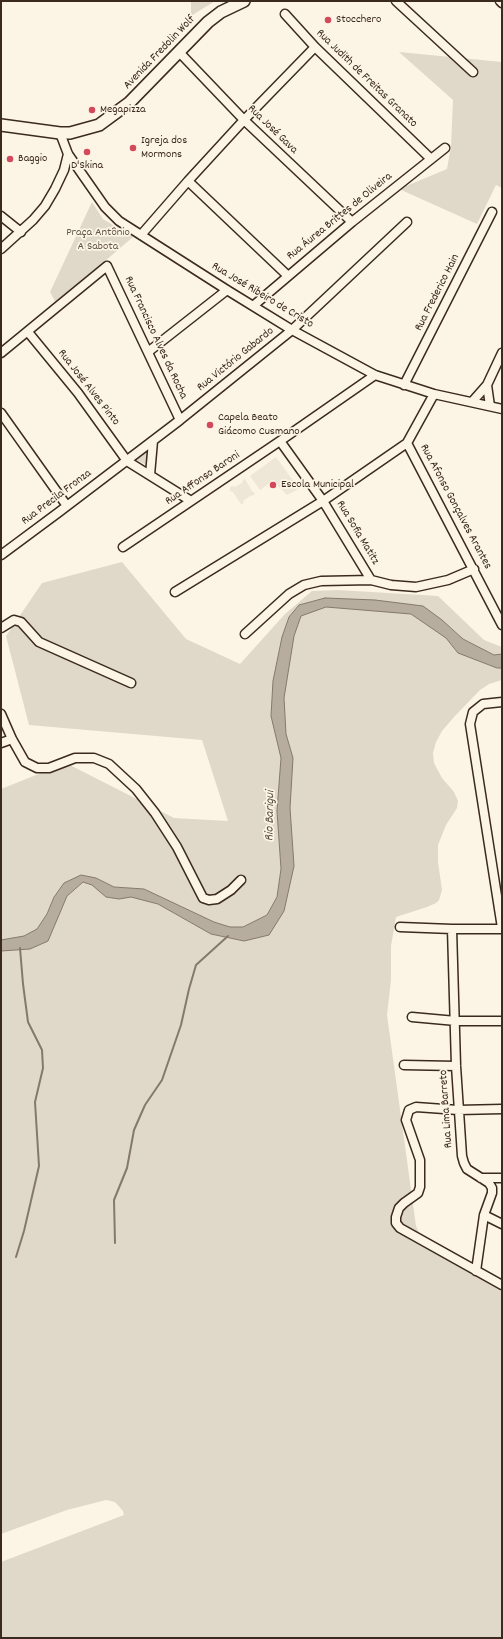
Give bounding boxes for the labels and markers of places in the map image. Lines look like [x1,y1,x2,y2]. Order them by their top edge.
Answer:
place label: Stocchero [336,13,381,27]
marker: Stocchero [323,15,333,25]
place label: Megapizza [100,103,146,117]
marker: Megapizza [87,105,97,115]
place label: Igreja dos Mormons [141,134,187,162]
marker: Igreja dos Mormons [128,143,138,153]
marker: D'Skina [82,147,92,157]
place label: Baggio [18,152,47,166]
marker: Baggio [5,154,15,164]
place label: D'Skina [71,159,103,173]
place label: Capela Beato Giácomo Cusmano [218,411,300,439]
marker: Capela Beato Giácomo Cusmano [205,420,215,430]
place label: Escola Municipal [281,478,354,492]
marker: Escola Municipal [268,480,278,490]

